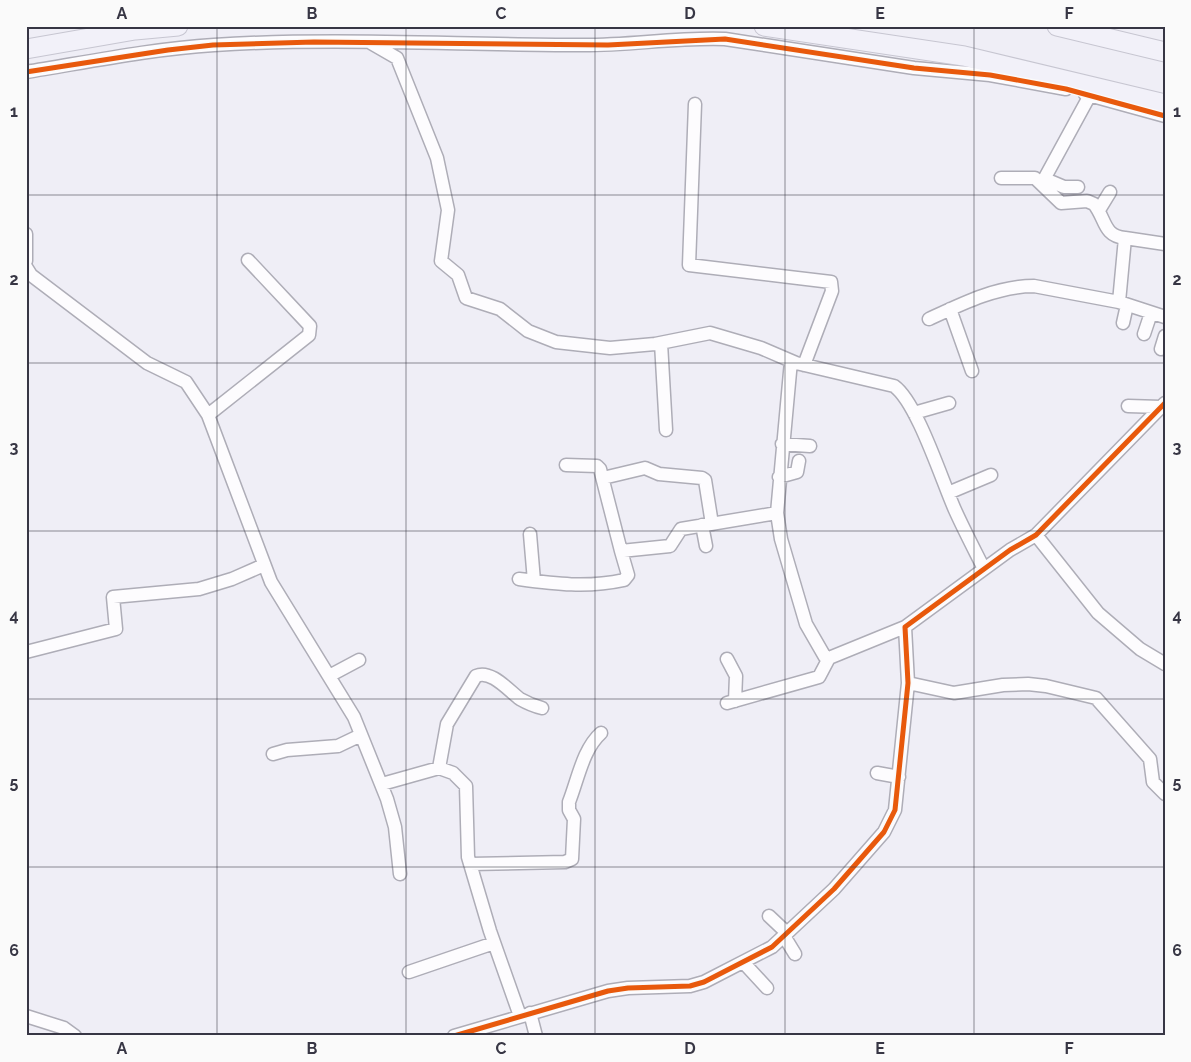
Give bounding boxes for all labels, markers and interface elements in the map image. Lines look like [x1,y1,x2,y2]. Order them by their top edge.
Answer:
text: A [117,4,128,23]
text: B [307,4,318,23]
text: C [496,4,507,23]
text: D [684,4,696,23]
text: E [875,4,885,23]
text: F [1064,4,1074,23]
text: 1 [10,102,18,121]
text: 1 [1173,102,1181,121]
text: 2 [9,270,19,289]
text: 2 [1172,270,1182,289]
text: 3 [10,438,19,457]
text: 3 [1173,438,1182,457]
text: 4 [9,606,19,625]
text: 4 [1172,606,1182,625]
text: 5 [10,773,19,792]
text: 5 [1173,773,1182,792]
text: 6 [9,941,19,960]
text: 6 [1172,941,1182,960]
text: A [117,1039,128,1058]
text: B [307,1039,318,1058]
text: C [496,1039,507,1058]
text: D [684,1039,696,1058]
text: E [875,1039,885,1058]
text: F [1064,1039,1074,1058]

